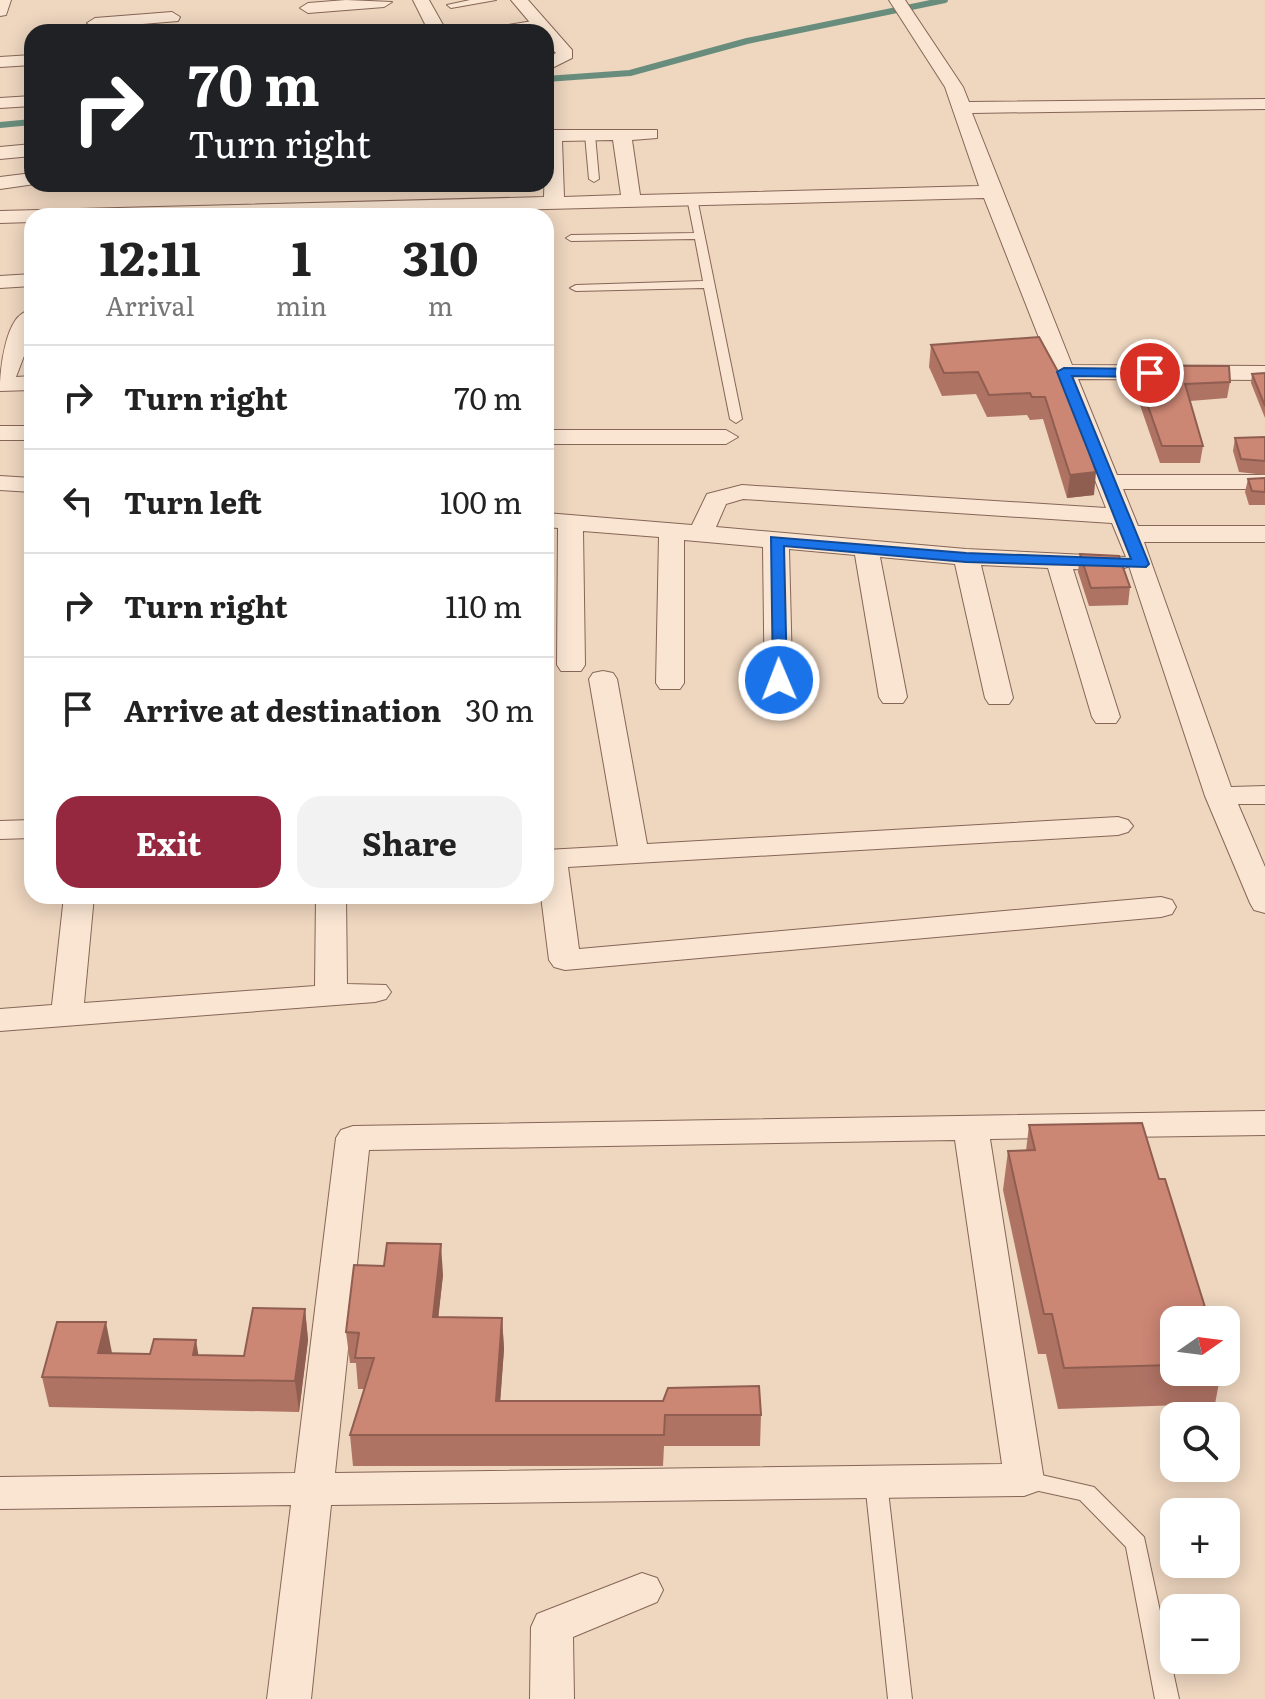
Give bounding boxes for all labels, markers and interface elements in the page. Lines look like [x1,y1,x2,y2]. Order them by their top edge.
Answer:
text: 70 m [188,40,320,123]
icon: right [56,56,160,160]
text: Turn right [188,116,371,169]
text: 12:11 [99,220,201,291]
text: 1 [292,220,311,291]
text: 310 [402,220,479,291]
text: Arrival [106,285,194,324]
text: min [276,285,327,324]
text: m [428,285,453,324]
pin [1116,339,1184,407]
icon: arrive [1128,351,1172,395]
icon: right [56,375,100,419]
text: Turn right [124,375,288,419]
text: 70 m [454,375,522,419]
icon: left [56,479,100,523]
text: Turn left [124,479,262,523]
text: 100 m [440,479,522,523]
icon: right [56,583,100,627]
text: Turn right [124,583,288,627]
text: 110 m [445,583,522,627]
position arrow [737,638,821,722]
icon: arrive [56,687,100,731]
text: Arrive at destination [124,687,441,731]
text: 30 m [465,687,534,731]
button: Exit [56,796,281,888]
button: Share [297,796,522,888]
north arrow [1160,1306,1240,1386]
map controls [1160,1306,1240,1674]
button: search [1160,1402,1240,1482]
button: + [1160,1498,1240,1578]
button: − [1160,1594,1240,1674]

